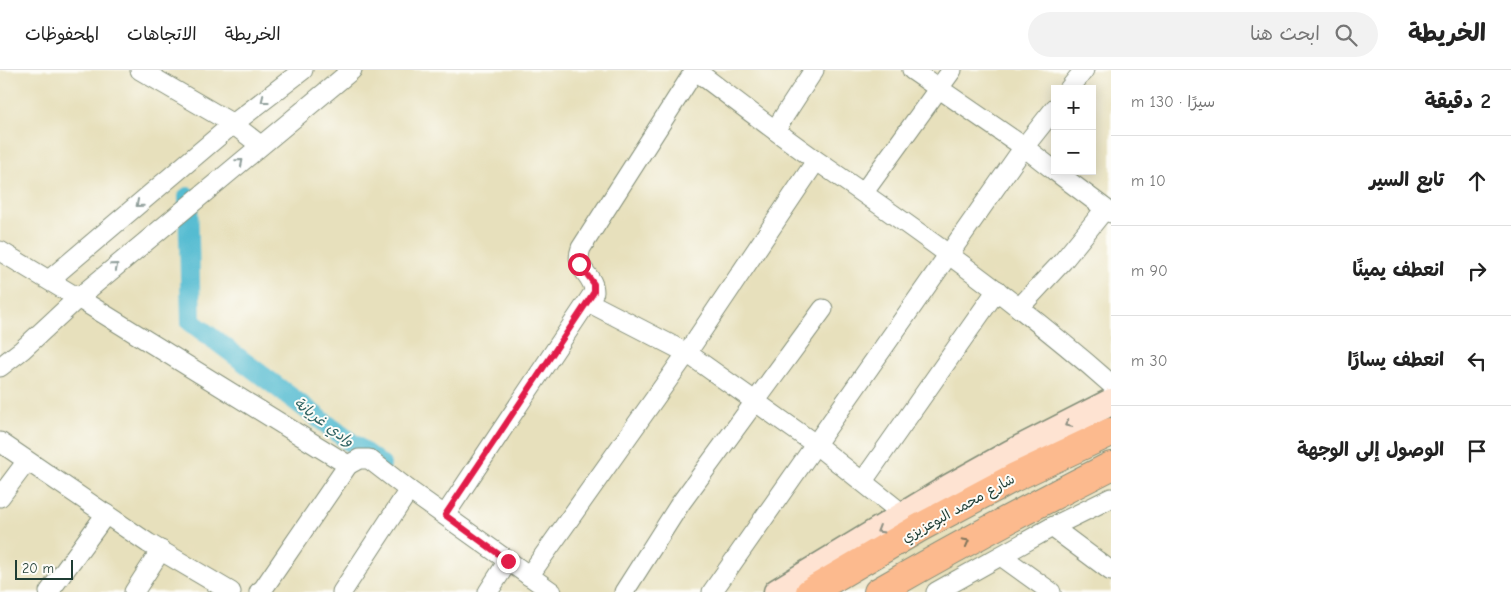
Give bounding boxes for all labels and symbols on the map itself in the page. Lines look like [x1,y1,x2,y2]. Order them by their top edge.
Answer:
one-way arrow [261,94,270,103]
one-way arrow [234,159,243,168]
one-way arrow [136,198,145,207]
route start [568,253,591,276]
one-way arrow [110,263,119,272]
water label: وادي غريانة [289,394,358,452]
one-way arrow [1064,418,1073,428]
street label: شارع محمد البوعزيزي [899,470,1019,548]
one-way arrow [877,523,886,533]
one-way arrow [961,538,970,548]
route end [497,550,520,573]
scale bar [15,557,72,580]

